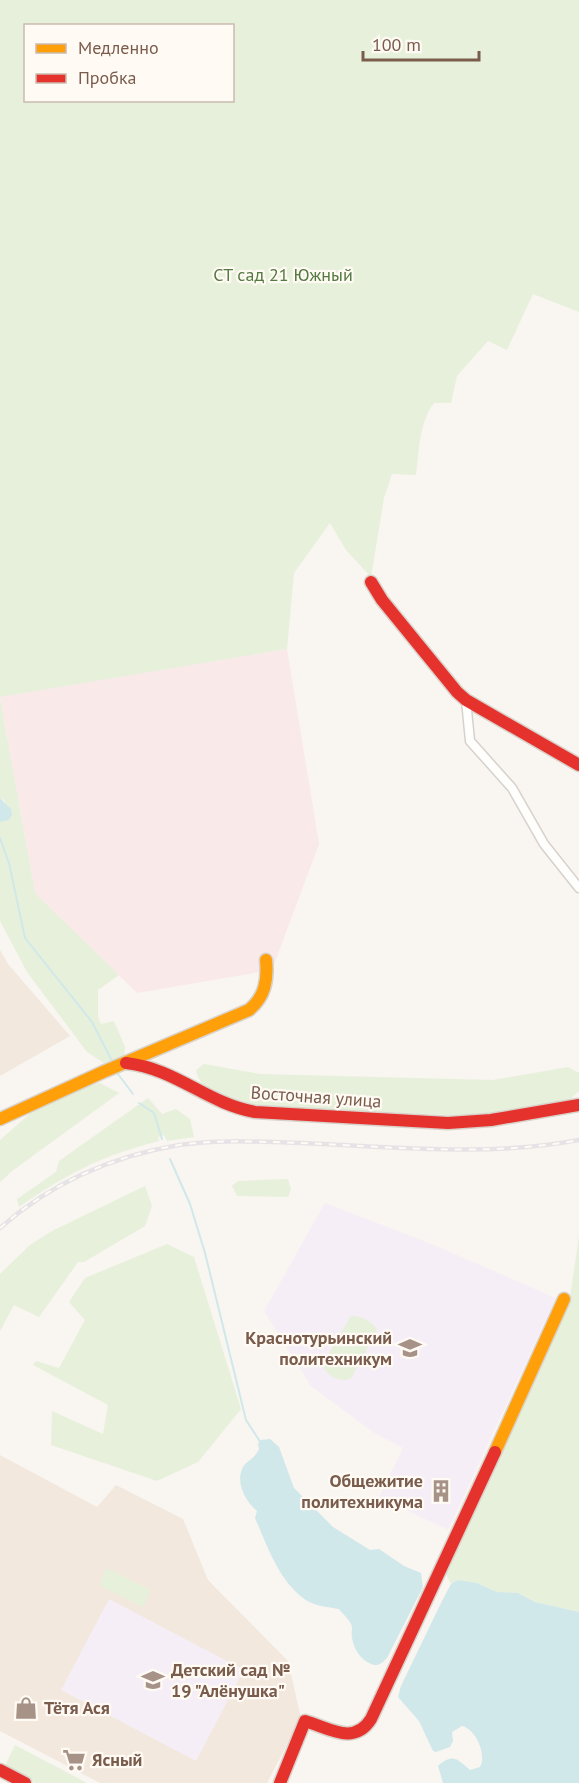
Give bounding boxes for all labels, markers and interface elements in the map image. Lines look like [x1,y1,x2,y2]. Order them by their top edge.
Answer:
legend [24,24,234,102]
scale bar [363,24,478,62]
text: 100 m [372,33,421,56]
text: Медленно [78,36,159,59]
text: Пробка [78,66,136,89]
park label: СТ сад 21 Южный [213,263,353,286]
street label: Восточная улица [250,1080,382,1113]
place label: Краснотурьинский политехникум [245,1326,392,1370]
school or university icon: Краснотурьинский политехникум [397,1335,423,1361]
place label: Общежитие политехникума [301,1469,423,1513]
building icon: Общежитие политехникума [428,1478,454,1504]
place label: Детский сад № 19 "Алёнушка" [171,1658,290,1702]
school or university icon: Детский сад № 19 "Алёнушка" [140,1667,166,1693]
shop icon: Тётя Ася [13,1695,39,1721]
place label: Тётя Ася [44,1696,110,1719]
supermarket icon: Ясный [61,1747,87,1773]
place label: Ясный [92,1748,142,1771]

